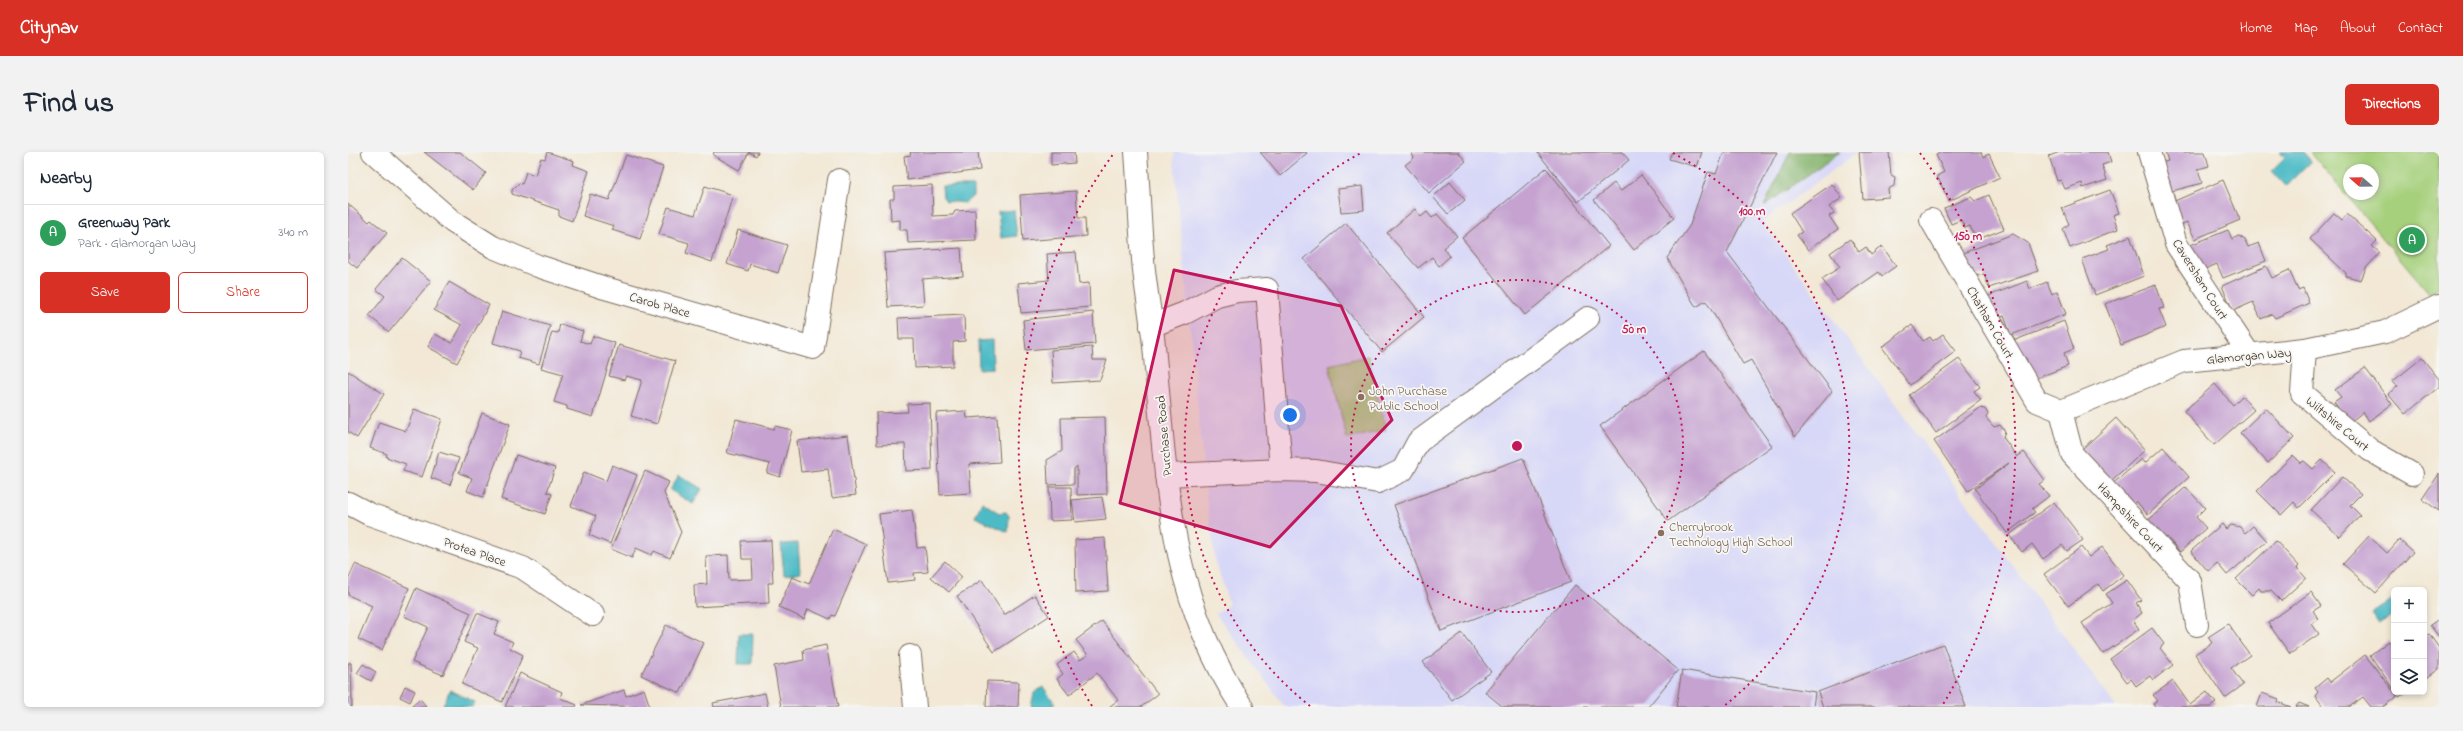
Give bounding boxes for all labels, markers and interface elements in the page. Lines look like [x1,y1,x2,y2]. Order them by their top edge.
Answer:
text: Citynav [20,15,78,42]
text: Home [2240,18,2272,39]
text: Map [2294,18,2318,39]
text: About [2340,18,2376,39]
text: Contact [2398,18,2443,39]
text: Find us [24,84,114,125]
button: Directions [2345,84,2439,125]
north arrow [2343,164,2379,200]
text: Nearby [40,166,92,191]
text: 100 m [1739,203,1766,221]
text: Greenway Park [78,212,170,234]
text: A [49,223,57,242]
text: 340 m [278,223,308,242]
pin: A [2399,225,2425,255]
text: 150 m [1954,228,1983,246]
text: Park · Glamorgan Way [78,234,196,253]
street label: Caversham Court [2167,236,2233,324]
button: Save [40,272,170,313]
button: Share [178,272,308,313]
street label: Chatham Court [1961,283,2018,363]
street label: Carob Place [627,288,692,323]
text: 50 m [1622,321,1647,339]
street label: Glamorgan Way [2206,343,2292,371]
place label: John Purchase Public School [1369,382,1447,416]
marker: John Purchase Public School [1356,392,1366,402]
street label: Wiltshire Court [2301,392,2373,457]
street label: Purchase Road [1151,394,1177,477]
your location [1280,405,1300,425]
centre of rings [1510,439,1524,453]
street label: Hampshire Court [2092,479,2168,558]
place label: Cherrybrook Technology High School [1669,518,1793,553]
marker: Cherrybrook Technology High School [1656,528,1666,538]
street label: Protea Place [440,533,509,572]
map controls [2391,587,2427,695]
button: + [2391,587,2427,623]
button: − [2391,623,2427,659]
button: layers [2391,659,2427,695]

